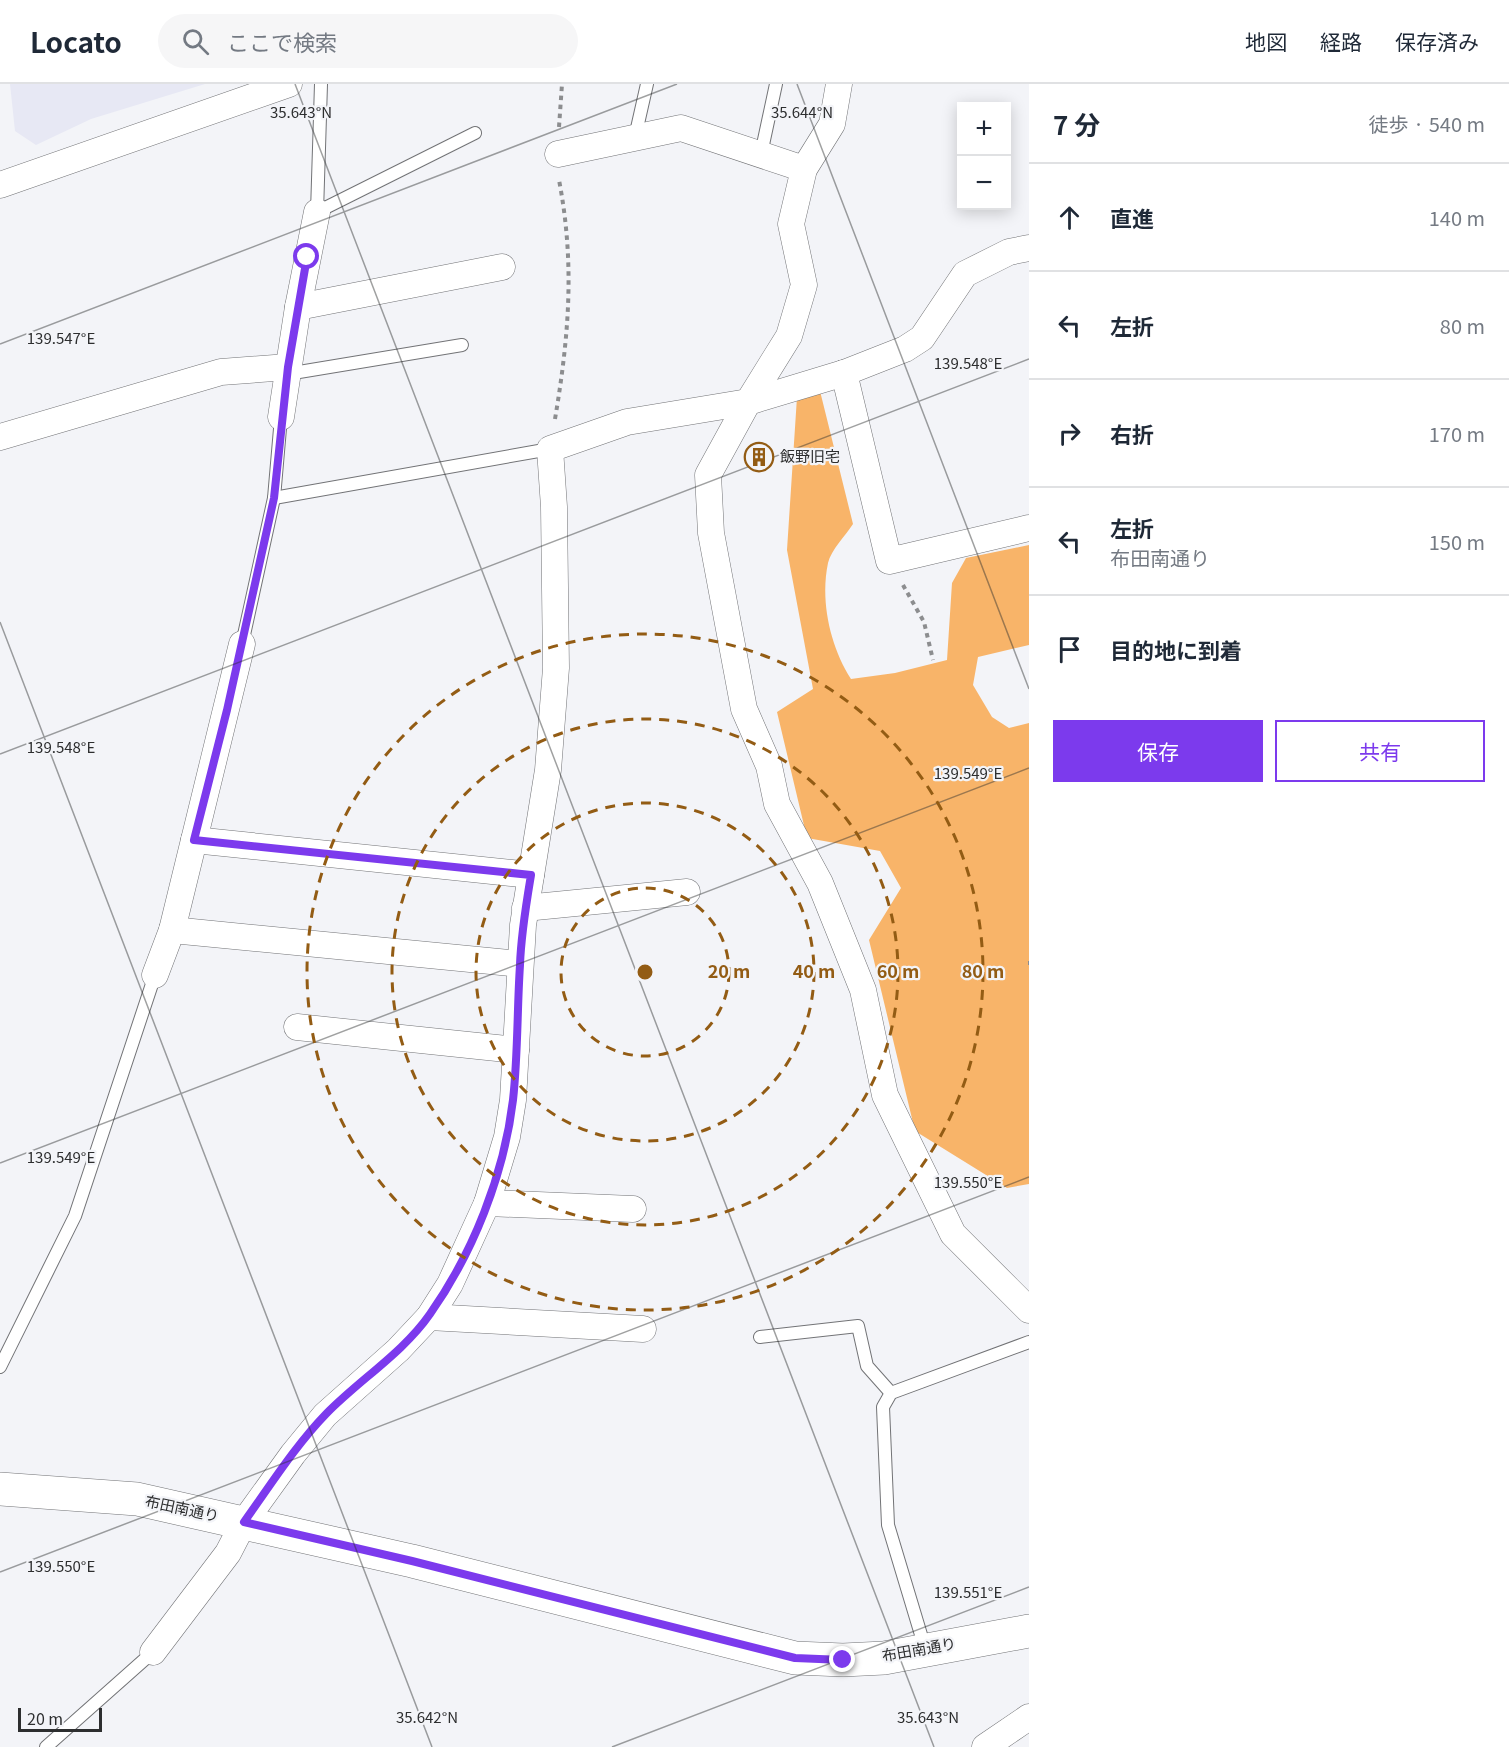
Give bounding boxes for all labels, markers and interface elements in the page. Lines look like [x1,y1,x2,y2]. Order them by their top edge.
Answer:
search box [158,14,578,68]
text: Locato [30,21,122,61]
icon: search [179,25,212,58]
text: ここで検索 [227,25,337,57]
text: 地図 [1245,26,1287,56]
text: 経路 [1320,26,1362,56]
text: 保存済み [1395,26,1479,56]
text: 35.643°N [270,101,332,122]
text: 35.644°N [771,101,833,122]
map controls [957,102,1011,210]
button: + [957,102,1011,156]
text: 7 分 [1053,105,1100,142]
text: 徒歩 · 540 m [1369,109,1485,138]
button: − [957,156,1011,210]
icon: ahead [1053,201,1086,234]
text: 直進 [1110,201,1154,233]
text: 140 m [1429,203,1485,232]
route start [293,243,319,269]
icon: left [1053,309,1086,342]
text: 左折 [1110,309,1154,341]
text: 80 m [1440,311,1485,340]
text: 139.547°E [27,327,95,348]
text: 139.548°E [934,352,1002,373]
icon: right [1053,417,1086,450]
text: 右折 [1110,417,1154,449]
text: 170 m [1429,419,1485,448]
building icon: 飯野旧宅 [743,441,775,473]
place label: 飯野旧宅 [780,445,840,466]
text: 左折 [1110,511,1154,543]
icon: left [1053,525,1086,558]
text: 150 m [1429,527,1485,556]
text: 布田南通り [1110,543,1210,572]
icon: arrive [1053,633,1086,666]
text: 目的地に到着 [1110,633,1242,665]
button: 保存 [1053,720,1263,782]
button: 共有 [1275,720,1485,782]
text: 139.548°E [27,736,95,757]
text: 139.549°E [934,762,1002,783]
text: 20 m [708,957,750,983]
text: 40 m [793,957,835,983]
text: 60 m [877,957,919,983]
text: 80 m [962,957,1004,983]
centre of rings [635,962,655,982]
text: 139.549°E [27,1146,95,1167]
text: 139.550°E [934,1171,1002,1192]
street label: 布田南通り [143,1489,221,1526]
text: 139.550°E [27,1555,95,1576]
text: 139.551°E [934,1581,1002,1602]
street label: 布田南通り [880,1632,958,1665]
route end [829,1646,855,1672]
scale bar [18,1705,102,1732]
text: 20 m [27,1706,63,1730]
text: 35.642°N [396,1706,458,1727]
text: 35.643°N [897,1706,959,1727]

